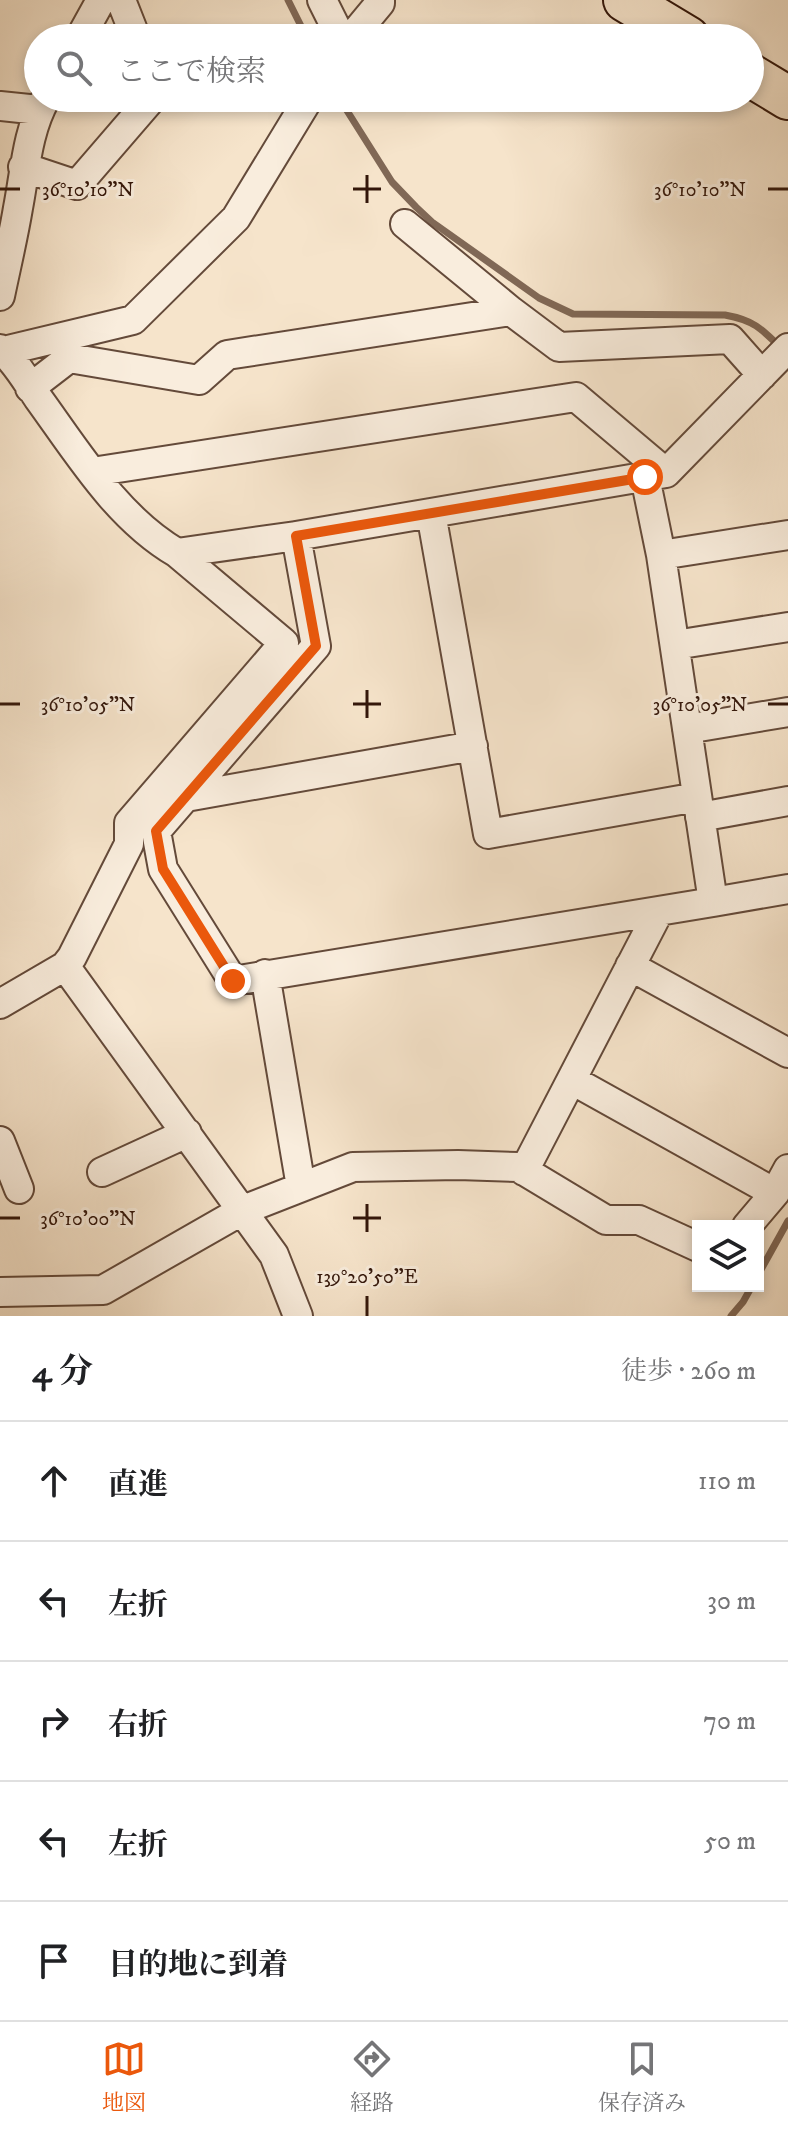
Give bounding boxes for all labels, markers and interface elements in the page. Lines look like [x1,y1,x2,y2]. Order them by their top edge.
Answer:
search box [24,24,764,112]
icon: search [52,46,96,90]
text: ここで検索 [116,54,266,91]
text: 36°10'10"N [42,178,134,203]
text: 36°10'10"N [654,178,746,203]
route start [627,459,663,495]
text: 36°10'05"N [41,693,135,718]
text: 36°10'05"N [653,693,747,718]
route end [215,963,251,999]
text: 36°10'00"N [40,1207,136,1232]
map controls [692,1220,764,1292]
button: layers [692,1220,764,1292]
text: 139°20'50"E [316,1265,418,1290]
text: 4 分 [32,1351,93,1393]
text: 徒歩 · 260 m [621,1355,756,1388]
icon: ahead [32,1459,76,1503]
text: 110 m [698,1465,756,1498]
text: 直進 [108,1467,168,1504]
icon: left [32,1579,76,1623]
text: 30 m [707,1585,756,1618]
text: 左折 [108,1587,168,1624]
icon: right [32,1699,76,1743]
text: 70 m [703,1705,756,1738]
text: 右折 [108,1707,168,1744]
icon: left [32,1819,76,1863]
text: 50 m [704,1825,756,1858]
text: 左折 [108,1827,168,1864]
icon: arrive [32,1939,76,1983]
text: 目的地に到着 [108,1947,288,1984]
tab: 地図 [102,2037,146,2117]
tab: 経路 [350,2037,394,2117]
tab: 保存済み [598,2037,686,2117]

